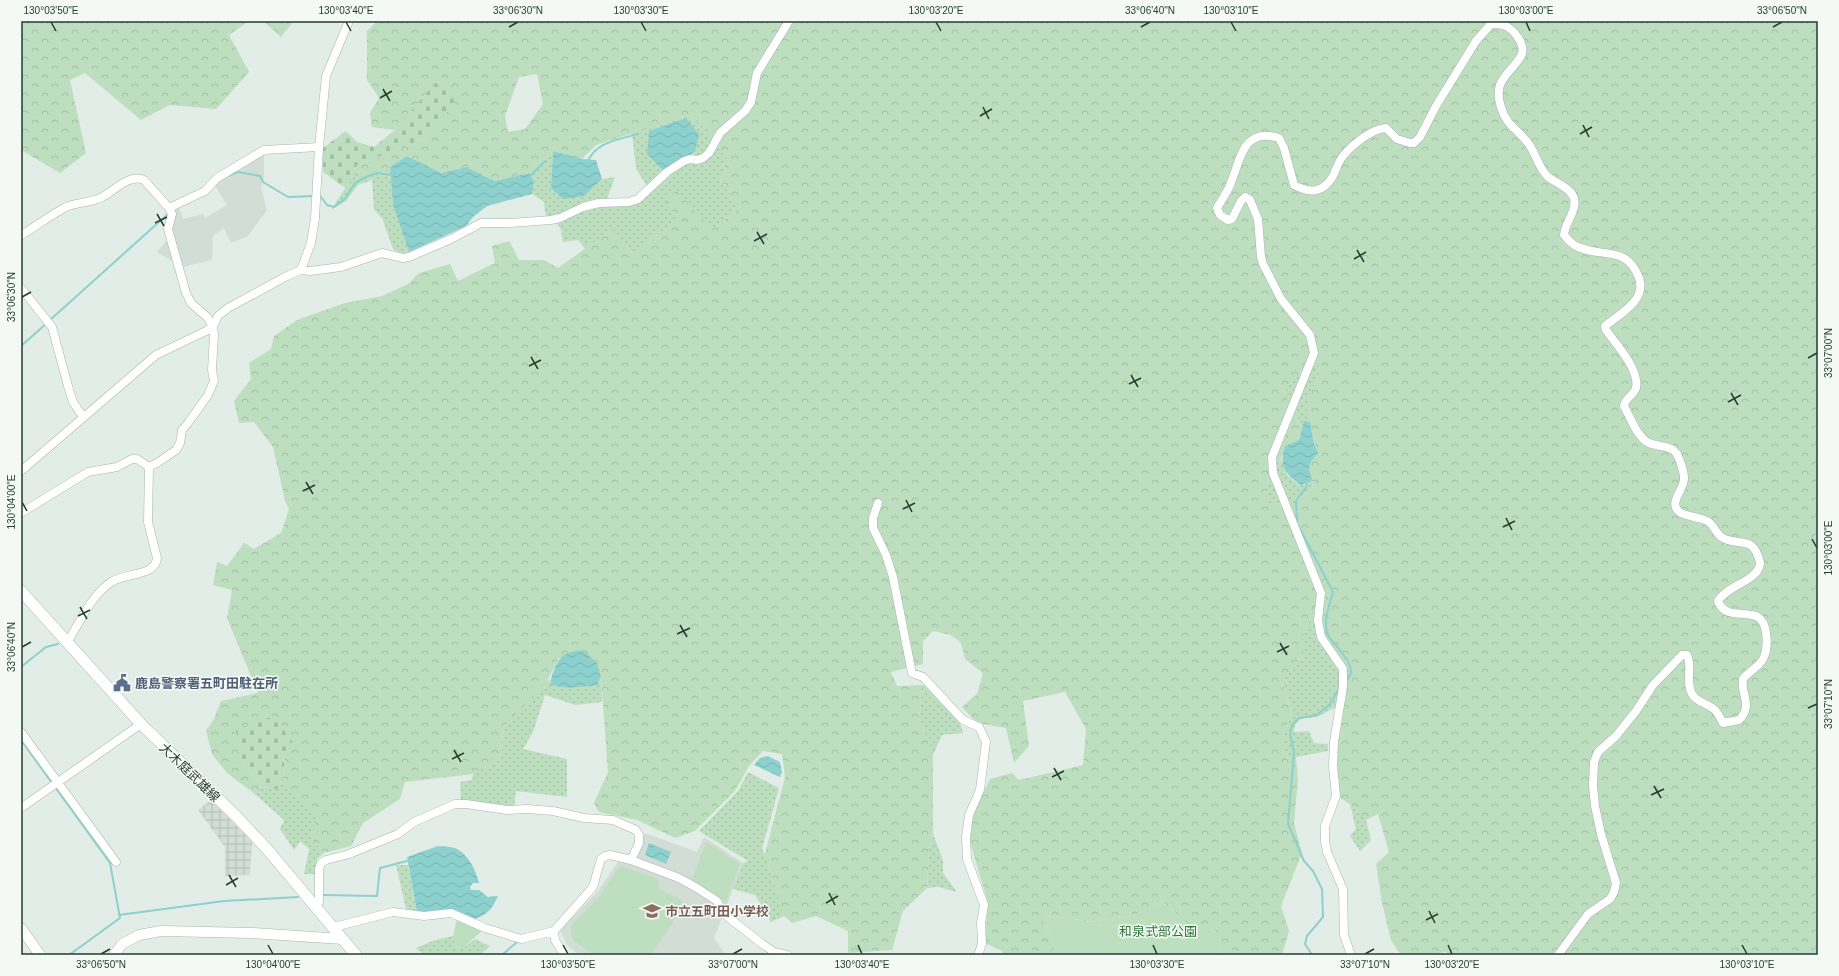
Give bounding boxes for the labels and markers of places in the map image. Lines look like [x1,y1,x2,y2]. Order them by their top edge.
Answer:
public building icon: 鹿島警察署五町田駐在所 [112,673,132,693]
place label: 鹿島警察署五町田駐在所 [135,676,278,691]
school or university icon: 市立五町田小学校 [642,901,662,921]
place label: 市立五町田小学校 [665,904,769,919]

